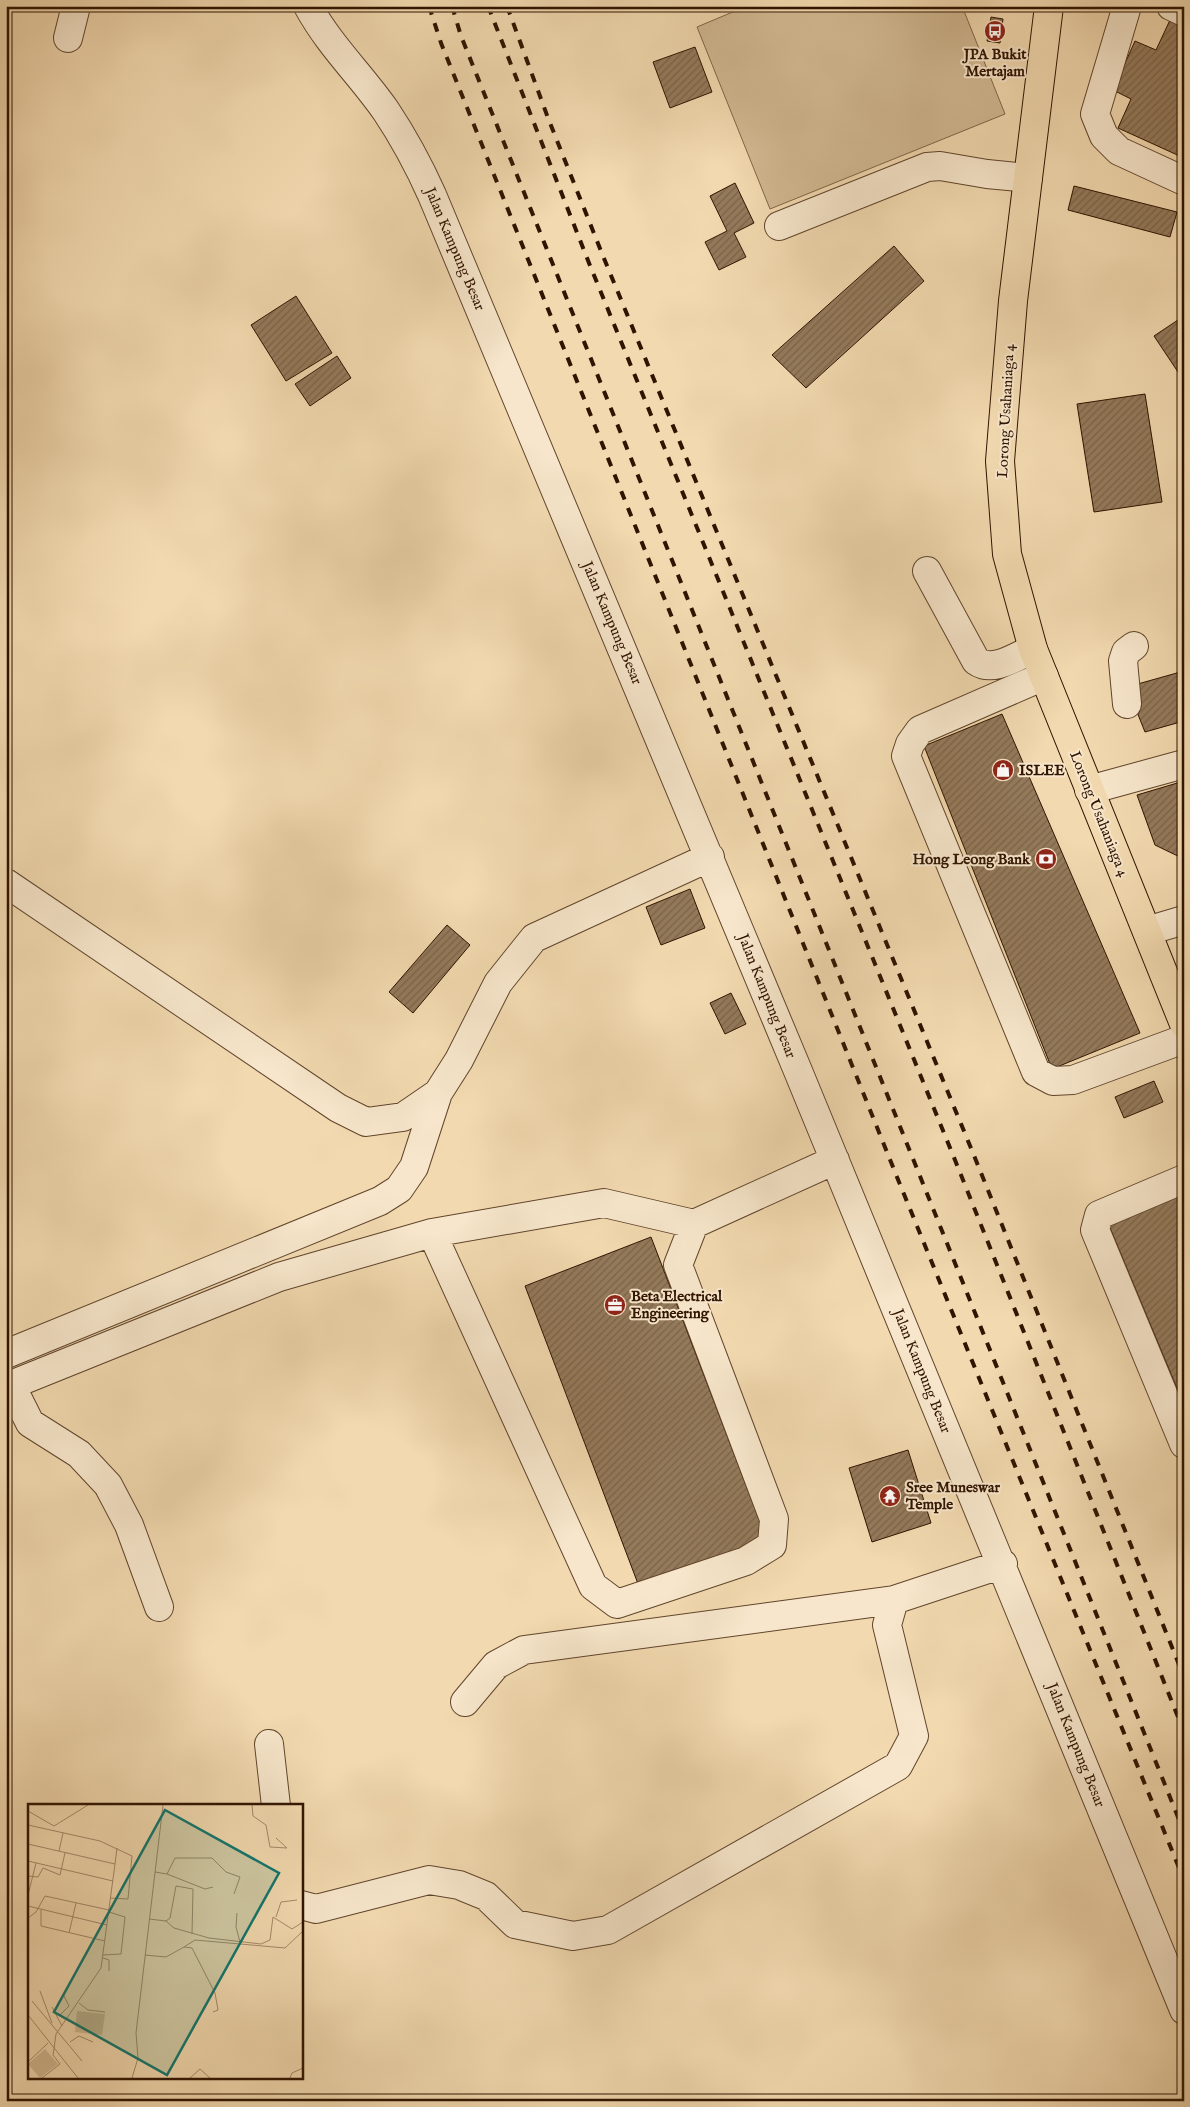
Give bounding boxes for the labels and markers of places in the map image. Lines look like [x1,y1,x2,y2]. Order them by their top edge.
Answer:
bus stop icon: JPA Bukit Mertajam [983,19,1007,43]
place label: JPA Bukit Mertajam [962,45,1027,81]
shop icon: ISLEE [991,758,1015,782]
place label: ISLEE [1019,761,1065,780]
bank icon: Hong Leong Bank [1034,847,1058,871]
place label: Hong Leong Bank [912,850,1031,869]
place label: Beta Electrical Engineering [631,1287,723,1323]
office icon: Beta Electrical Engineering [603,1293,627,1317]
place label: Sree Muneswar Temple [905,1478,1000,1514]
temple icon: Sree Muneswar Temple [878,1484,902,1508]

